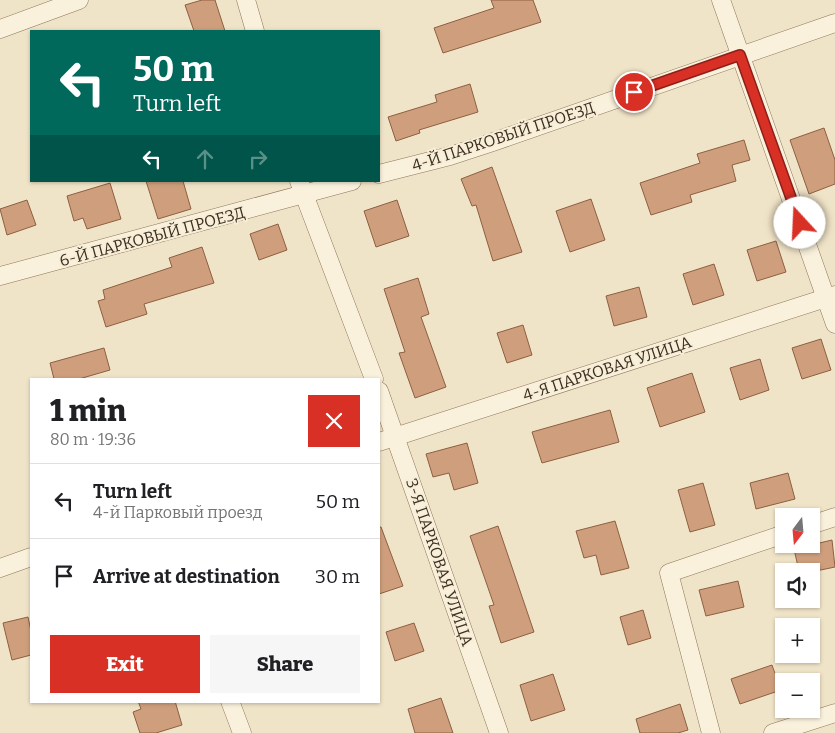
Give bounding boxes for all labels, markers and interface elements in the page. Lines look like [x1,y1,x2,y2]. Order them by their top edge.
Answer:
text: 50 m [133,48,214,90]
icon: left [50,50,115,115]
pin [613,71,655,113]
icon: arrive [620,78,648,106]
text: Turn left [133,90,221,117]
street label: 4-Й ПАРКОВЫЙ ПРОЕЗД [409,97,597,175]
icon: left [138,145,166,173]
icon: ahead [191,145,219,173]
icon: right [244,145,272,173]
position arrow [773,196,825,248]
street label: 6-Й ПАРКОВЫЙ ПРОЕЗД [57,202,247,270]
street label: 4-Я ПАРКОВАЯ УЛИЦА [520,332,695,405]
text: 1 min [50,393,126,429]
button: close [308,395,360,447]
text: 80 m · 19:36 [50,430,136,449]
street label: 3-Я ПАРКОВАЯ УЛИЦА [402,476,477,649]
text: Turn left [93,480,172,503]
icon: left [50,487,78,515]
text: 50 m [316,490,360,513]
text: 4-й Парковый проезд [93,503,262,522]
north arrow [775,508,820,552]
map controls [775,508,820,718]
icon: arrive [50,562,78,590]
button: sound [775,563,820,608]
text: Arrive at destination [93,565,280,588]
text: 30 m [315,565,360,588]
button: + [775,618,820,663]
button: Exit [50,635,200,693]
button: Share [210,635,360,693]
button: − [775,673,820,718]

